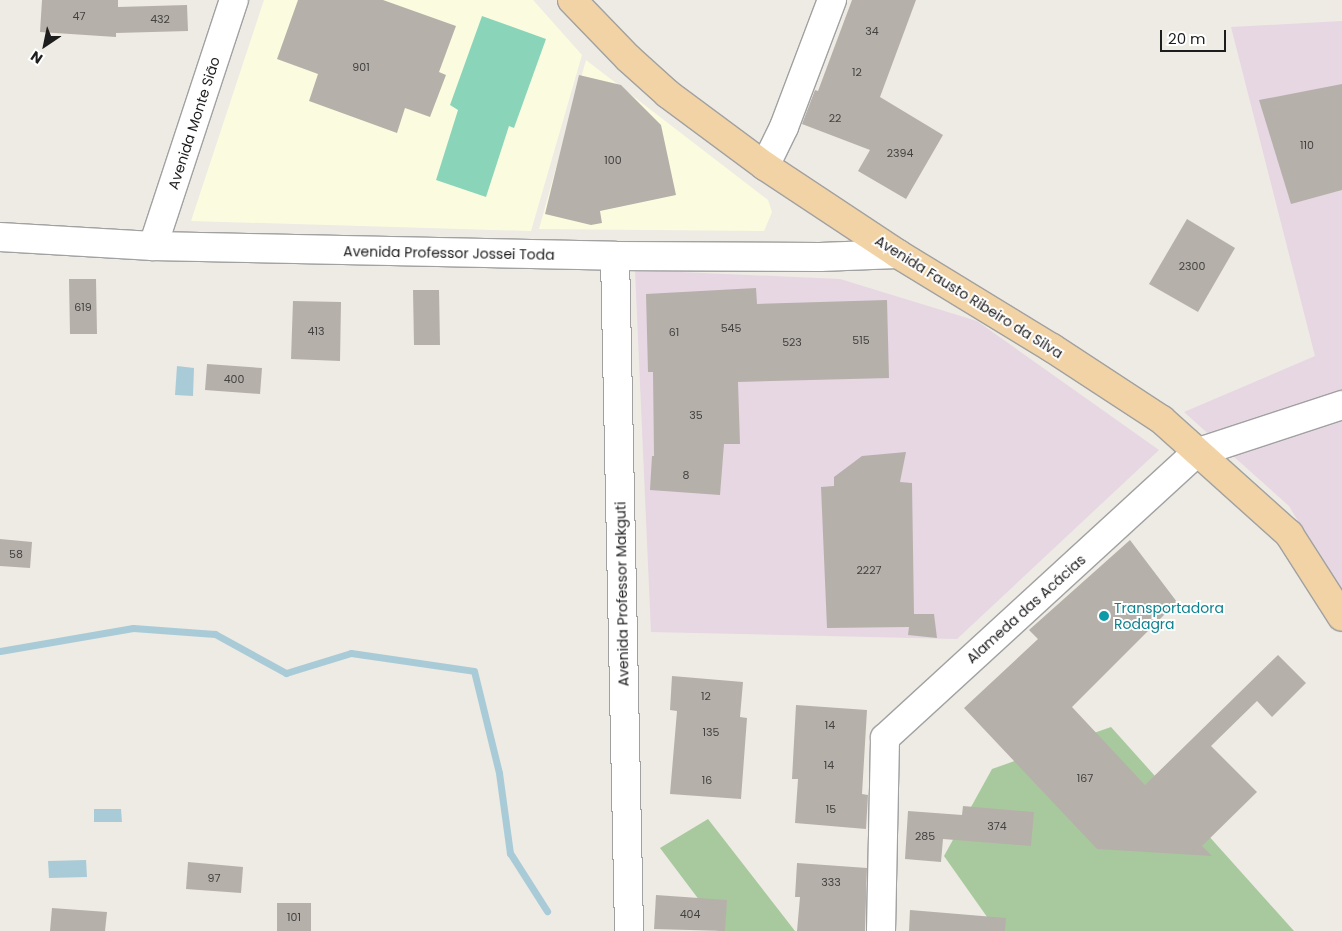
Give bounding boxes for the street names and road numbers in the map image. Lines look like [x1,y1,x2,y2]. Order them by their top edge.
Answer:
street label: Avenida Monte Sião [165,54,223,192]
street label: Avenida Fausto Ribeiro da Silva [872,232,1066,362]
street label: Avenida Professor Jossei Toda [343,243,555,263]
street label: Avenida Professor Makguti [612,501,632,687]
street label: Alameda das Acácias [963,551,1089,667]

